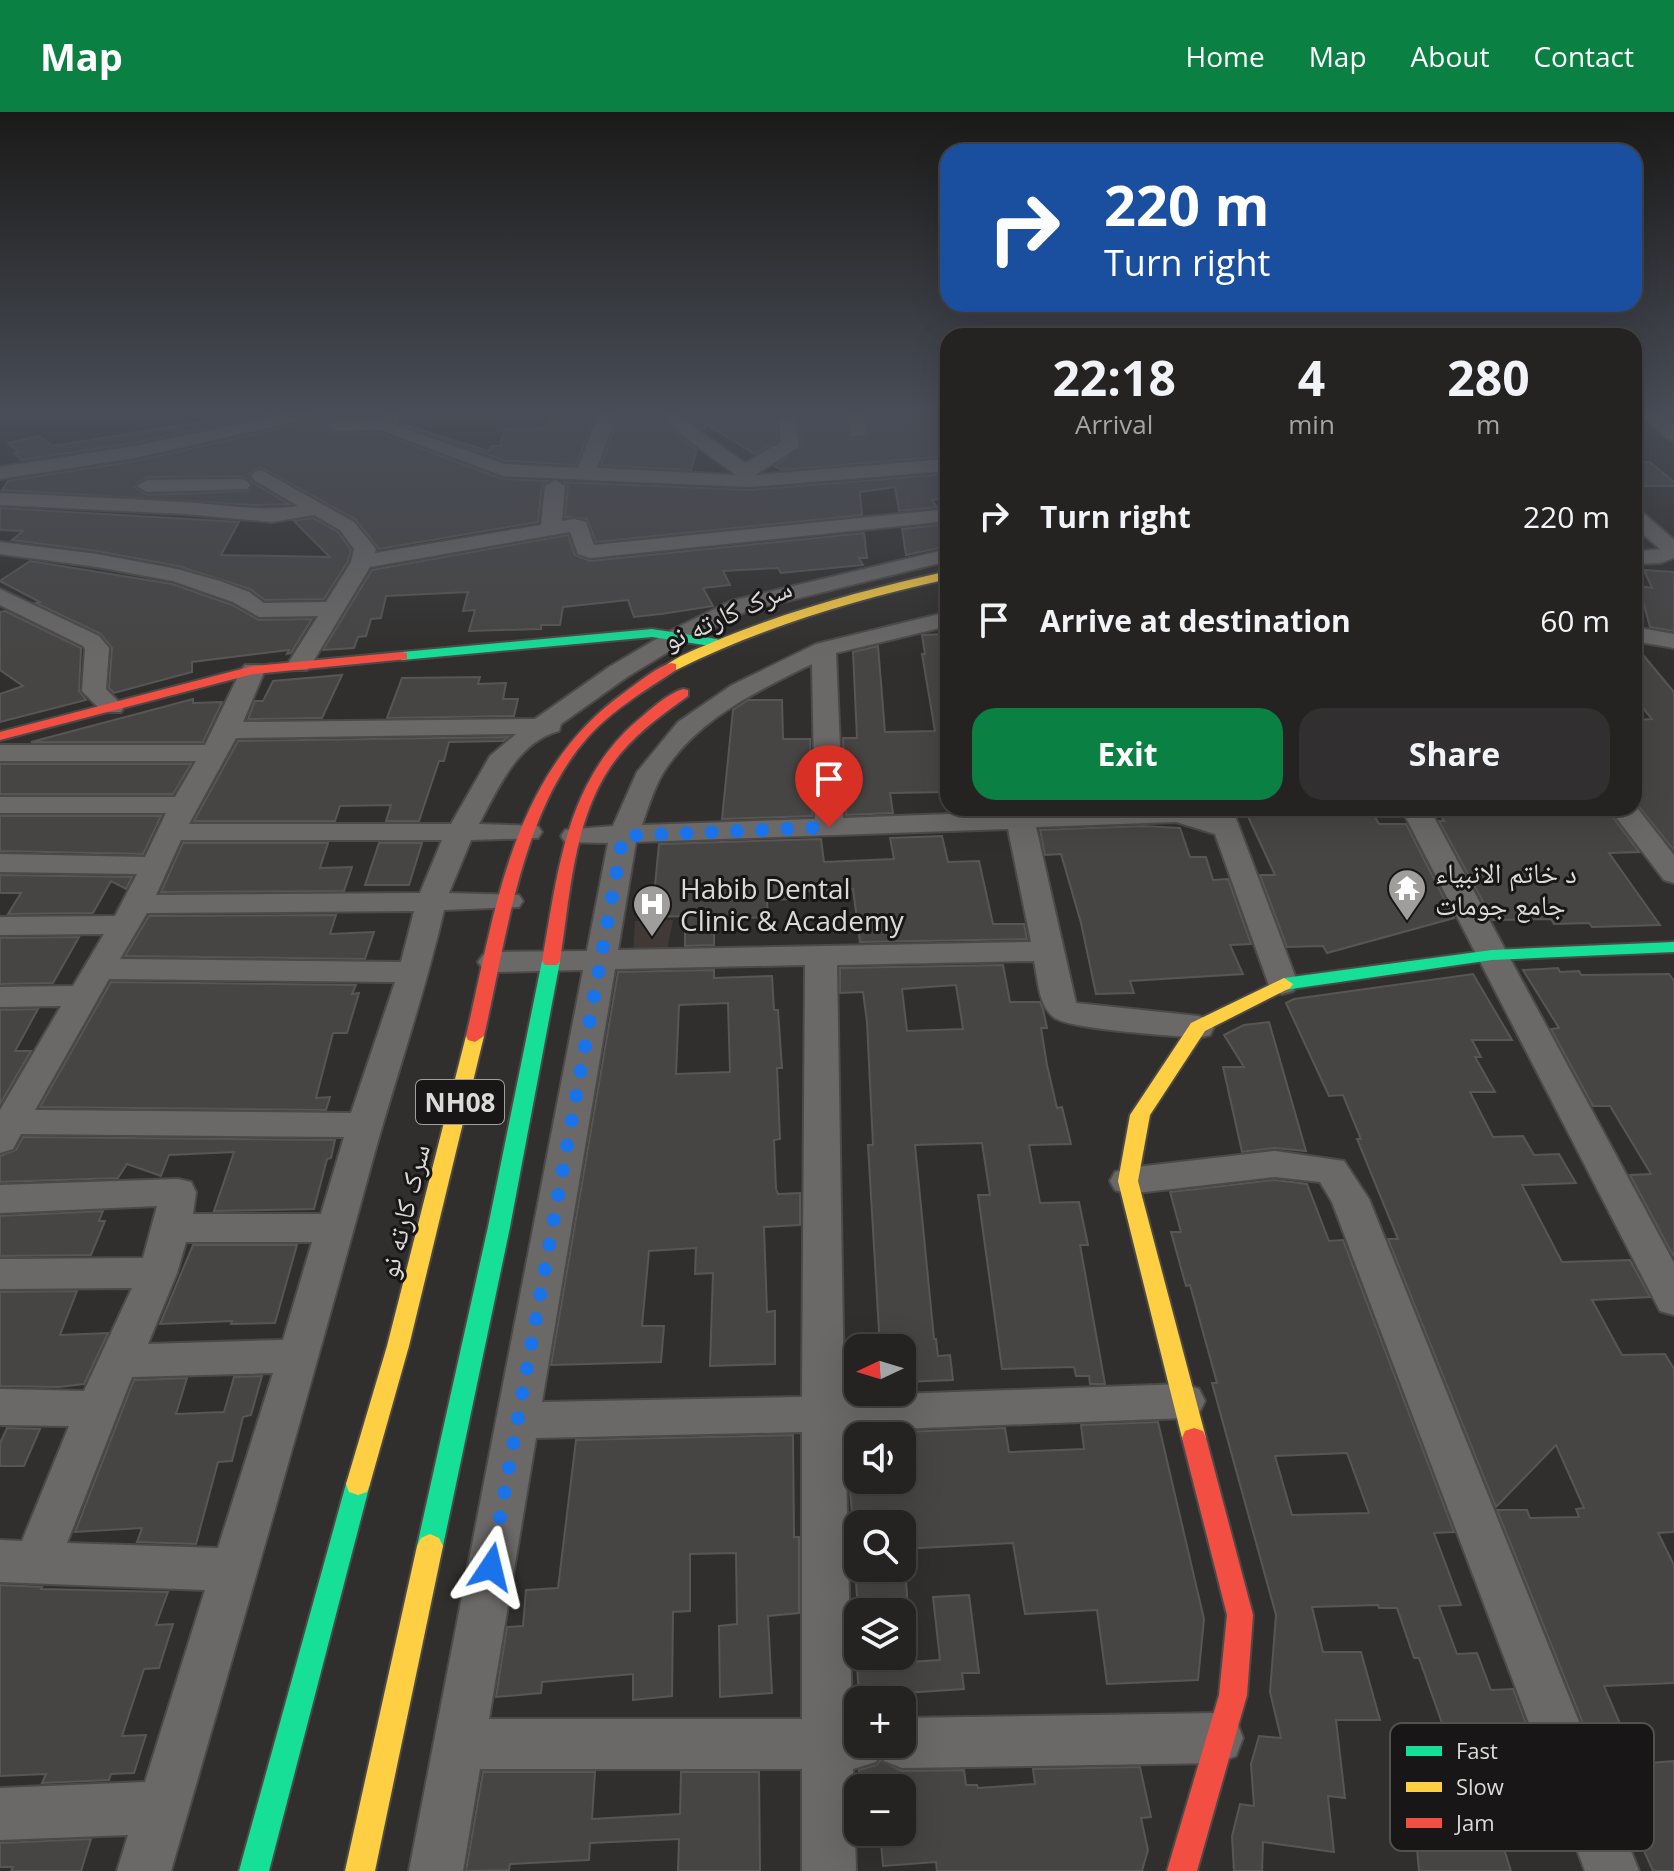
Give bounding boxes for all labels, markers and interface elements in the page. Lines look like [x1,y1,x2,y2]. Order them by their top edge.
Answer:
text: Map [40,30,123,82]
text: Home [1186,37,1265,75]
text: Map [1309,37,1367,75]
text: About [1411,37,1489,75]
text: Contact [1533,37,1634,75]
text: 220 m [1104,166,1270,242]
icon: right [972,176,1076,280]
text: Turn right [1104,238,1270,287]
text: 22:18 [1052,345,1176,410]
text: 4 [1298,345,1325,410]
text: 280 [1447,345,1530,410]
text: Arrival [1075,406,1153,442]
text: min [1288,406,1335,442]
text: m [1476,406,1500,442]
icon: right [972,494,1016,538]
text: Turn right [1040,496,1191,537]
text: 220 m [1523,496,1610,537]
street label: سرک کارته نو [657,568,797,658]
icon: arrive [972,598,1016,642]
text: Arrive at destination [1040,600,1351,641]
text: 60 m [1540,600,1610,641]
button: Exit [972,708,1283,800]
button: Share [1299,708,1610,800]
pin [795,745,863,827]
icon: arrive [807,757,851,801]
place label: د خاتم الانبیاء جامع جومات [1435,853,1577,923]
temple icon: د خاتم الانبیاء جامع جومات [1386,867,1428,922]
place label: Habib Dental Clinic & Academy [680,869,905,939]
hospital icon: Habib Dental Clinic & Academy [631,883,673,938]
road number: NH08 [416,1080,504,1124]
street label: سرک کارته نو [368,1140,438,1282]
north arrow [844,1334,916,1406]
map controls [844,1334,916,1846]
button: sound [844,1422,916,1494]
button: search [844,1510,916,1582]
position arrow [449,1525,533,1609]
button: layers [844,1598,916,1670]
button: + [844,1686,916,1758]
legend [1390,1723,1654,1851]
text: Fast [1456,1735,1498,1765]
text: Slow [1456,1771,1504,1801]
button: − [844,1774,916,1846]
text: Jam [1454,1807,1495,1837]

